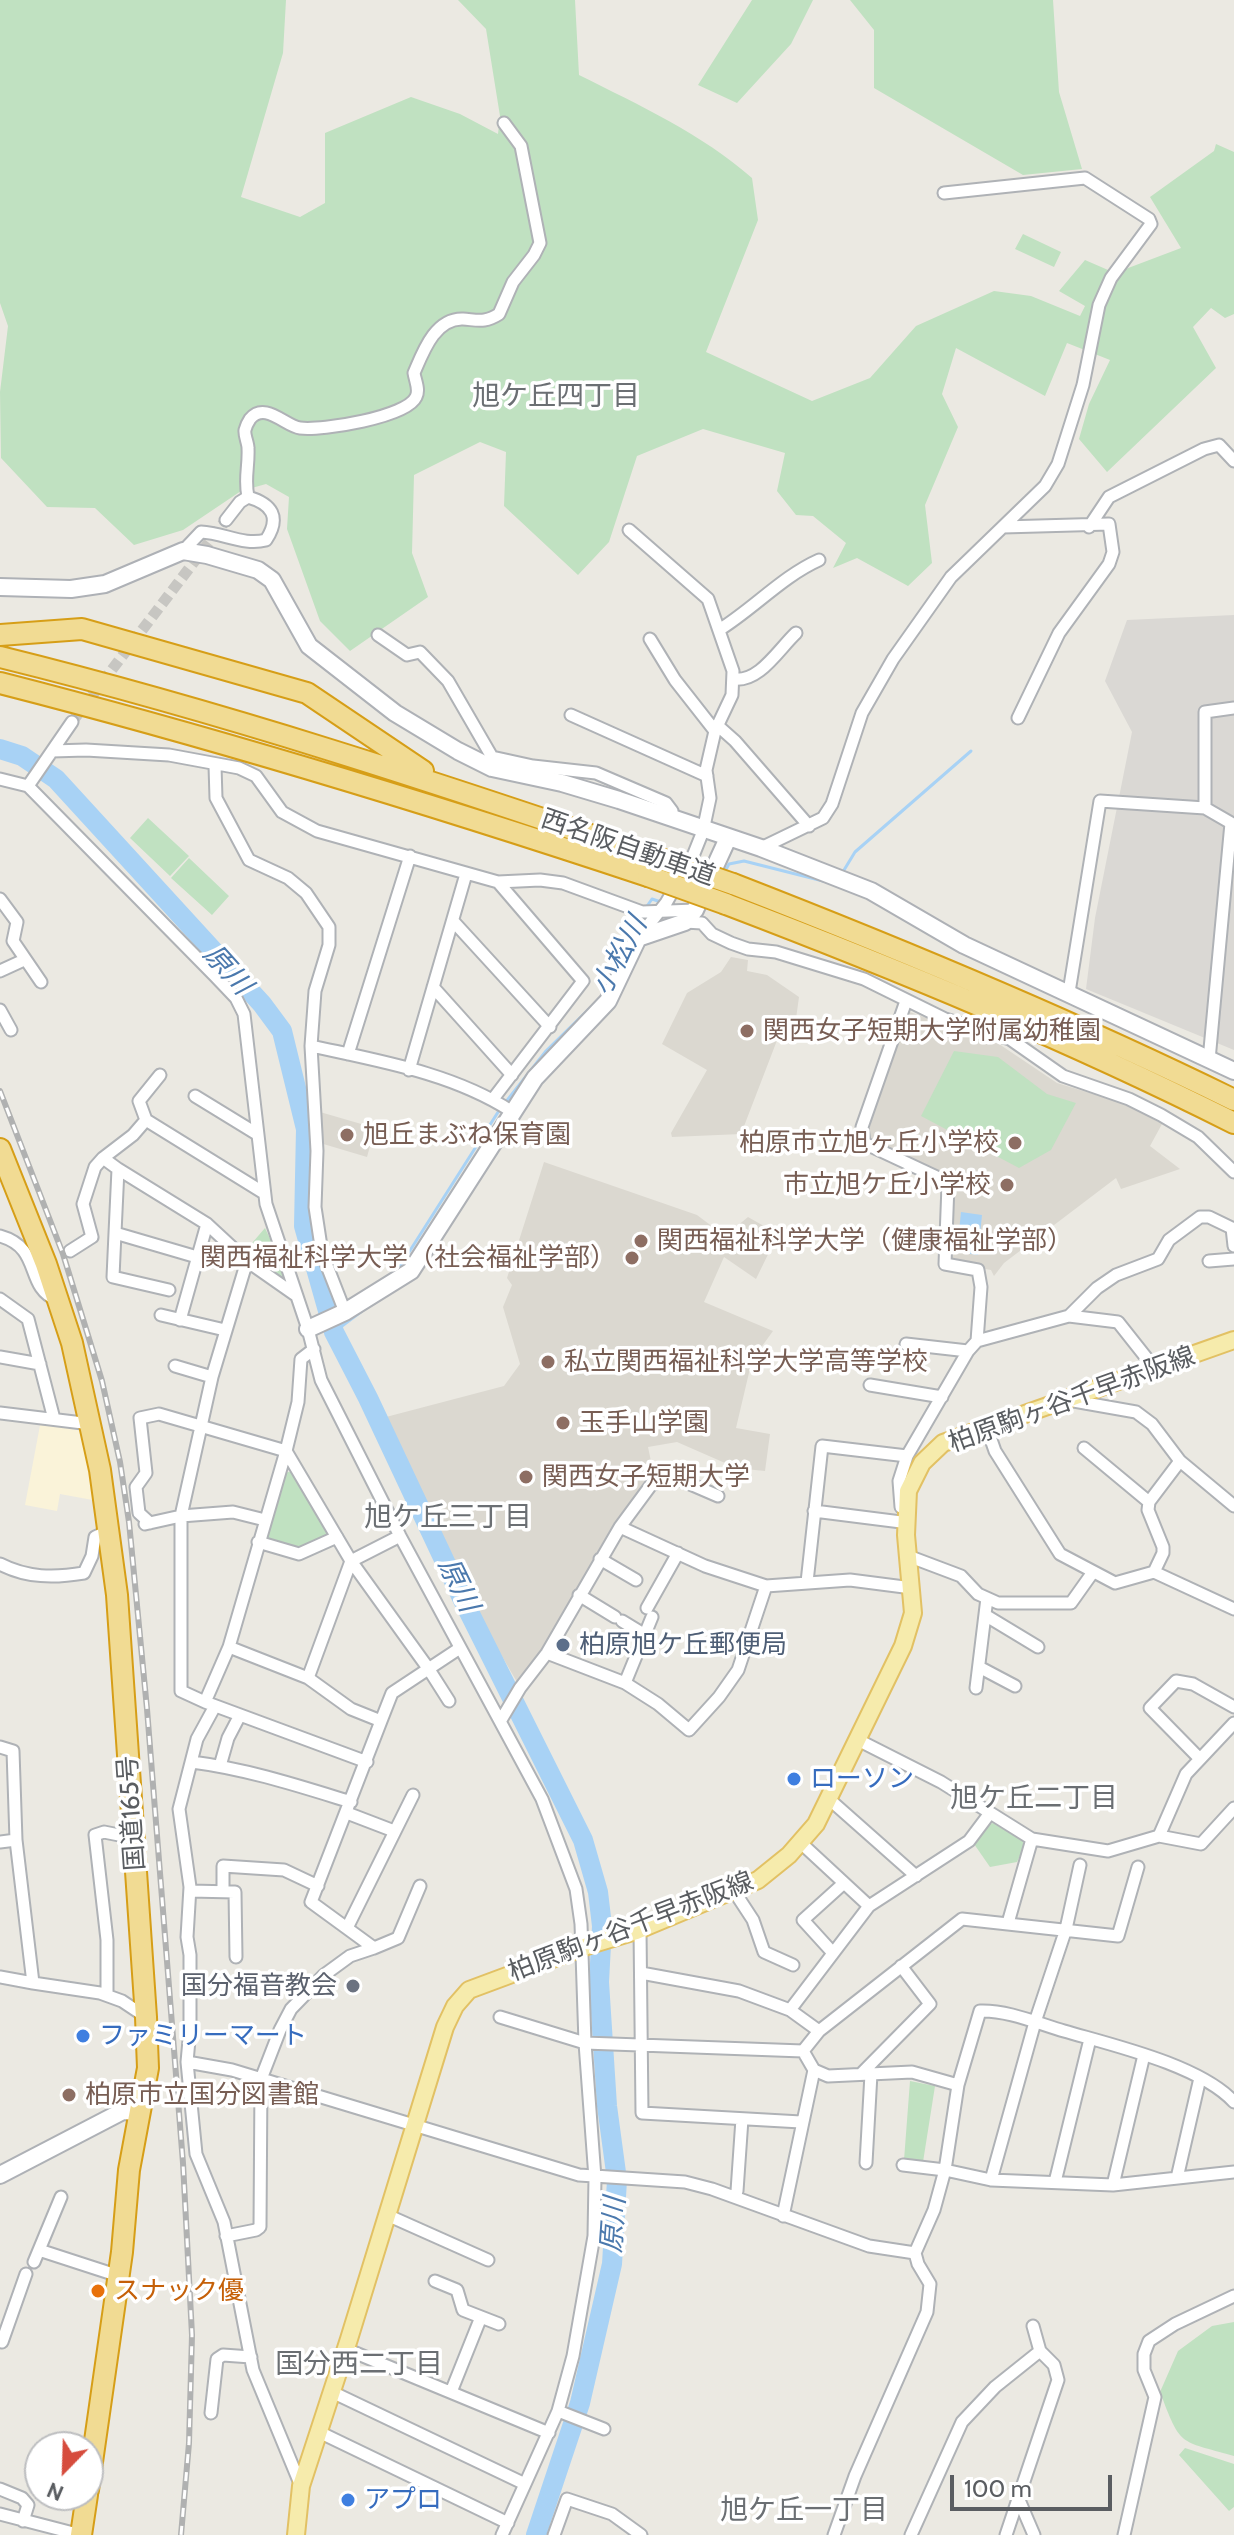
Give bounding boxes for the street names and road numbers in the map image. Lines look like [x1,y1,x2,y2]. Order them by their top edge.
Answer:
street label: 西名阪自動車道 [537,804,719,892]
street label: 柏原駒ヶ谷千早赤阪線 [945,1341,1199,1459]
street label: 国道165号 [112,1754,152,1872]
street label: 柏原駒ヶ谷千早赤阪線 [504,1866,758,1988]

